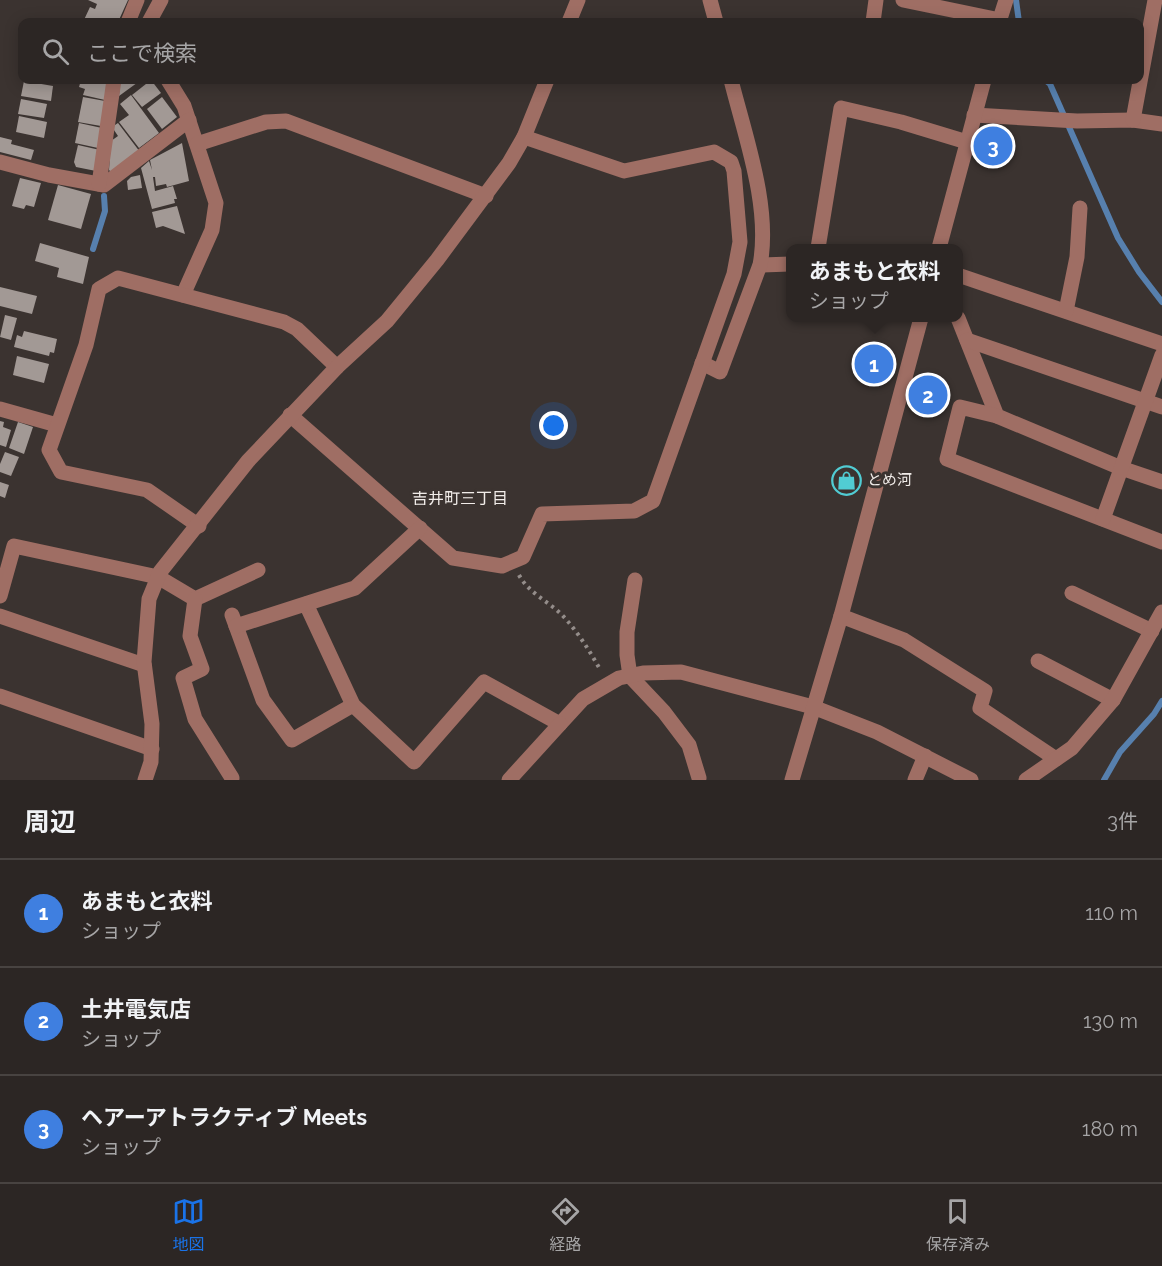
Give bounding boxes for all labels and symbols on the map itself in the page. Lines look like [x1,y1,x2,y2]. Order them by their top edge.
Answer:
pin: 3 [974,124,1012,168]
pin: 1 [854,342,894,386]
pin: 2 [908,372,948,418]
your location [539,411,568,440]
shop icon: とめ河 [830,464,862,496]
place label: とめ河 [867,471,912,489]
district label: 吉井町三丁目 [412,489,508,508]

